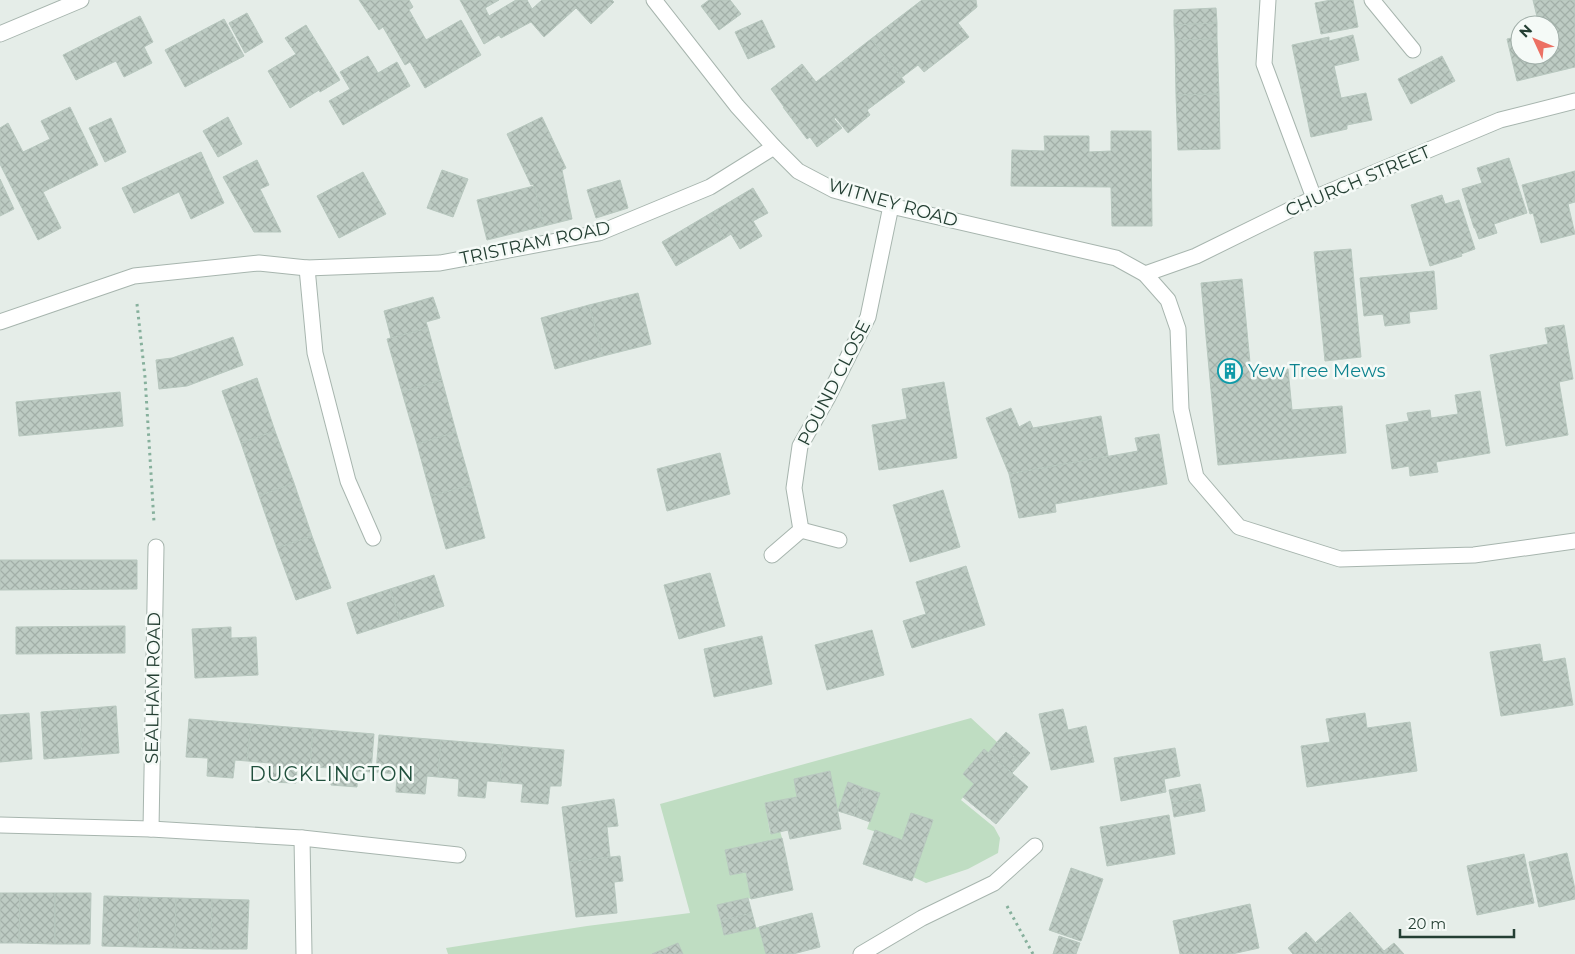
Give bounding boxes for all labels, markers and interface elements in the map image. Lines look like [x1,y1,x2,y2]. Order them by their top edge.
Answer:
north arrow [1510,15,1560,65]
text: N [1515,21,1536,41]
street label: CHURCH STREET [1282,140,1434,221]
street label: WITNEY ROAD [826,174,960,232]
street label: TRISTRAM ROAD [458,216,612,270]
street label: POUND CLOSE [793,317,875,449]
building icon: Yew Tree Mews [1217,358,1243,384]
place label: Yew Tree Mews [1248,360,1386,382]
street label: SEALHAM ROAD [141,612,165,764]
district label: DUCKLINGTON [249,762,415,786]
scale bar [1400,906,1514,938]
text: 20 m [1408,914,1446,933]

